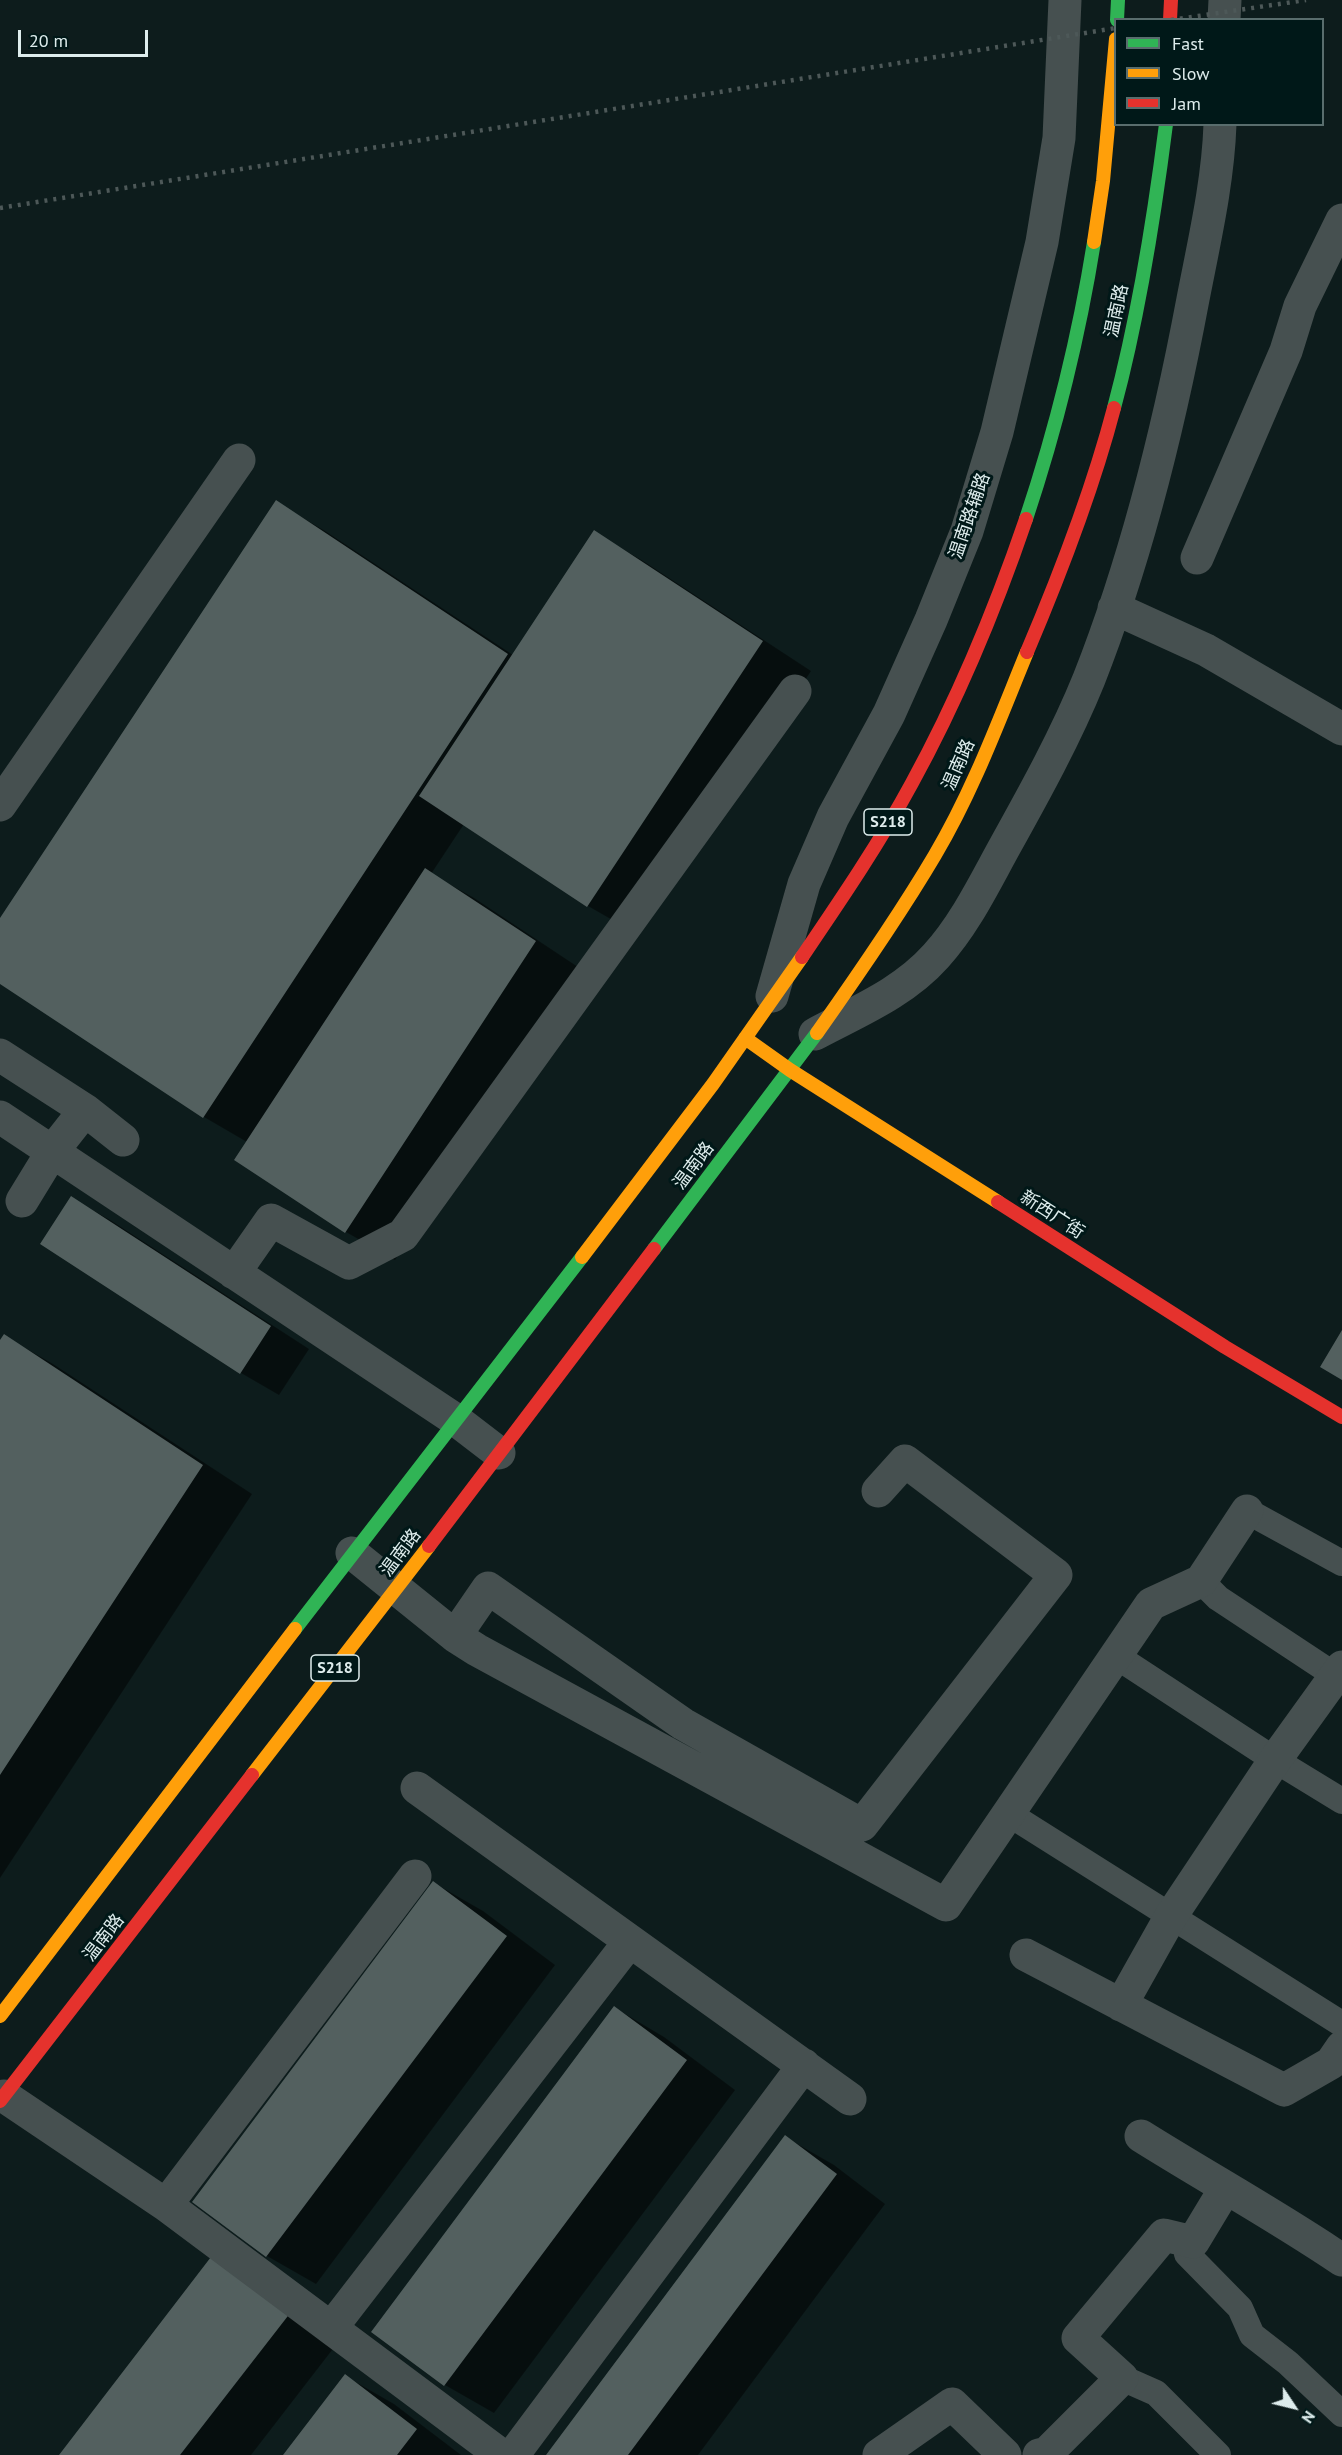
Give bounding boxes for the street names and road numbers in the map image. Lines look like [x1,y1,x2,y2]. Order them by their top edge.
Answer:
street label: 温南路 [1101,282,1133,340]
street label: 温南路辅路 [945,470,995,562]
street label: 温南路 [938,736,980,794]
road number: S218 [864,809,912,835]
street label: 温南路 [669,1138,719,1194]
street label: 新西广街 [1016,1186,1088,1244]
street label: 温南路 [376,1525,426,1581]
road number: S218 [311,1655,359,1681]
street label: 温南路 [79,1910,129,1966]

